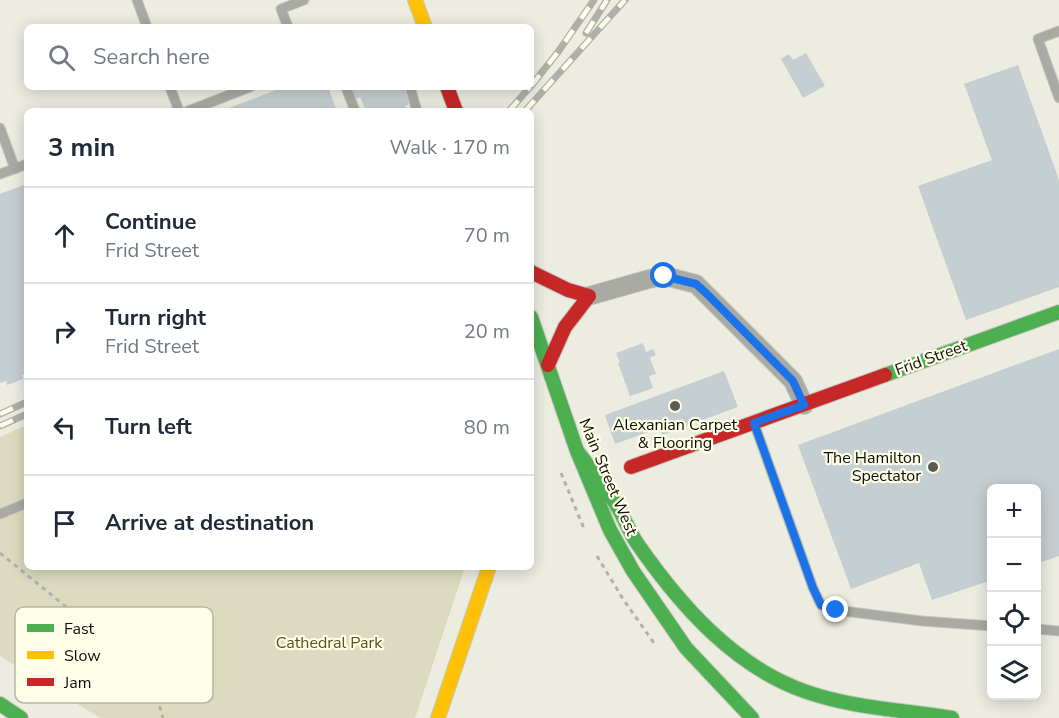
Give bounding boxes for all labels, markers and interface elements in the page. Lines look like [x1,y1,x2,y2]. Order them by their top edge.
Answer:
search box [24,24,534,90]
icon: search [45,41,78,74]
text: Search here [93,42,210,72]
text: 3 min [48,130,115,165]
text: Walk · 170 m [390,134,510,161]
text: Continue [105,207,196,237]
icon: ahead [48,219,81,252]
text: 70 m [464,222,510,249]
text: Frid Street [105,237,199,264]
route start [650,262,676,288]
text: Turn right [105,303,206,333]
icon: right [48,315,81,348]
text: 20 m [464,318,510,345]
text: Frid Street [105,333,199,360]
street label: Frid Street [892,335,970,381]
marker: Alexanian Carpet & Flooring [668,399,682,413]
icon: left [48,411,81,444]
text: Turn left [105,412,192,442]
text: 80 m [464,414,510,441]
place label: Alexanian Carpet & Flooring [613,414,737,454]
street label: Main Street West [573,415,643,539]
place label: The Hamilton Spectator [823,447,921,487]
marker: The Hamilton Spectator [926,460,940,474]
map controls [987,484,1041,700]
button: + [987,484,1041,538]
icon: arrive [48,507,81,540]
text: Arrive at destination [105,508,314,538]
button: − [987,538,1041,592]
button: locate [987,592,1041,646]
route end [822,596,848,622]
legend [15,607,213,703]
text: Fast [64,618,95,640]
park label: Cathedral Park [276,632,383,654]
text: Slow [64,645,101,667]
button: layers [987,646,1041,700]
text: Jam [63,672,91,694]

